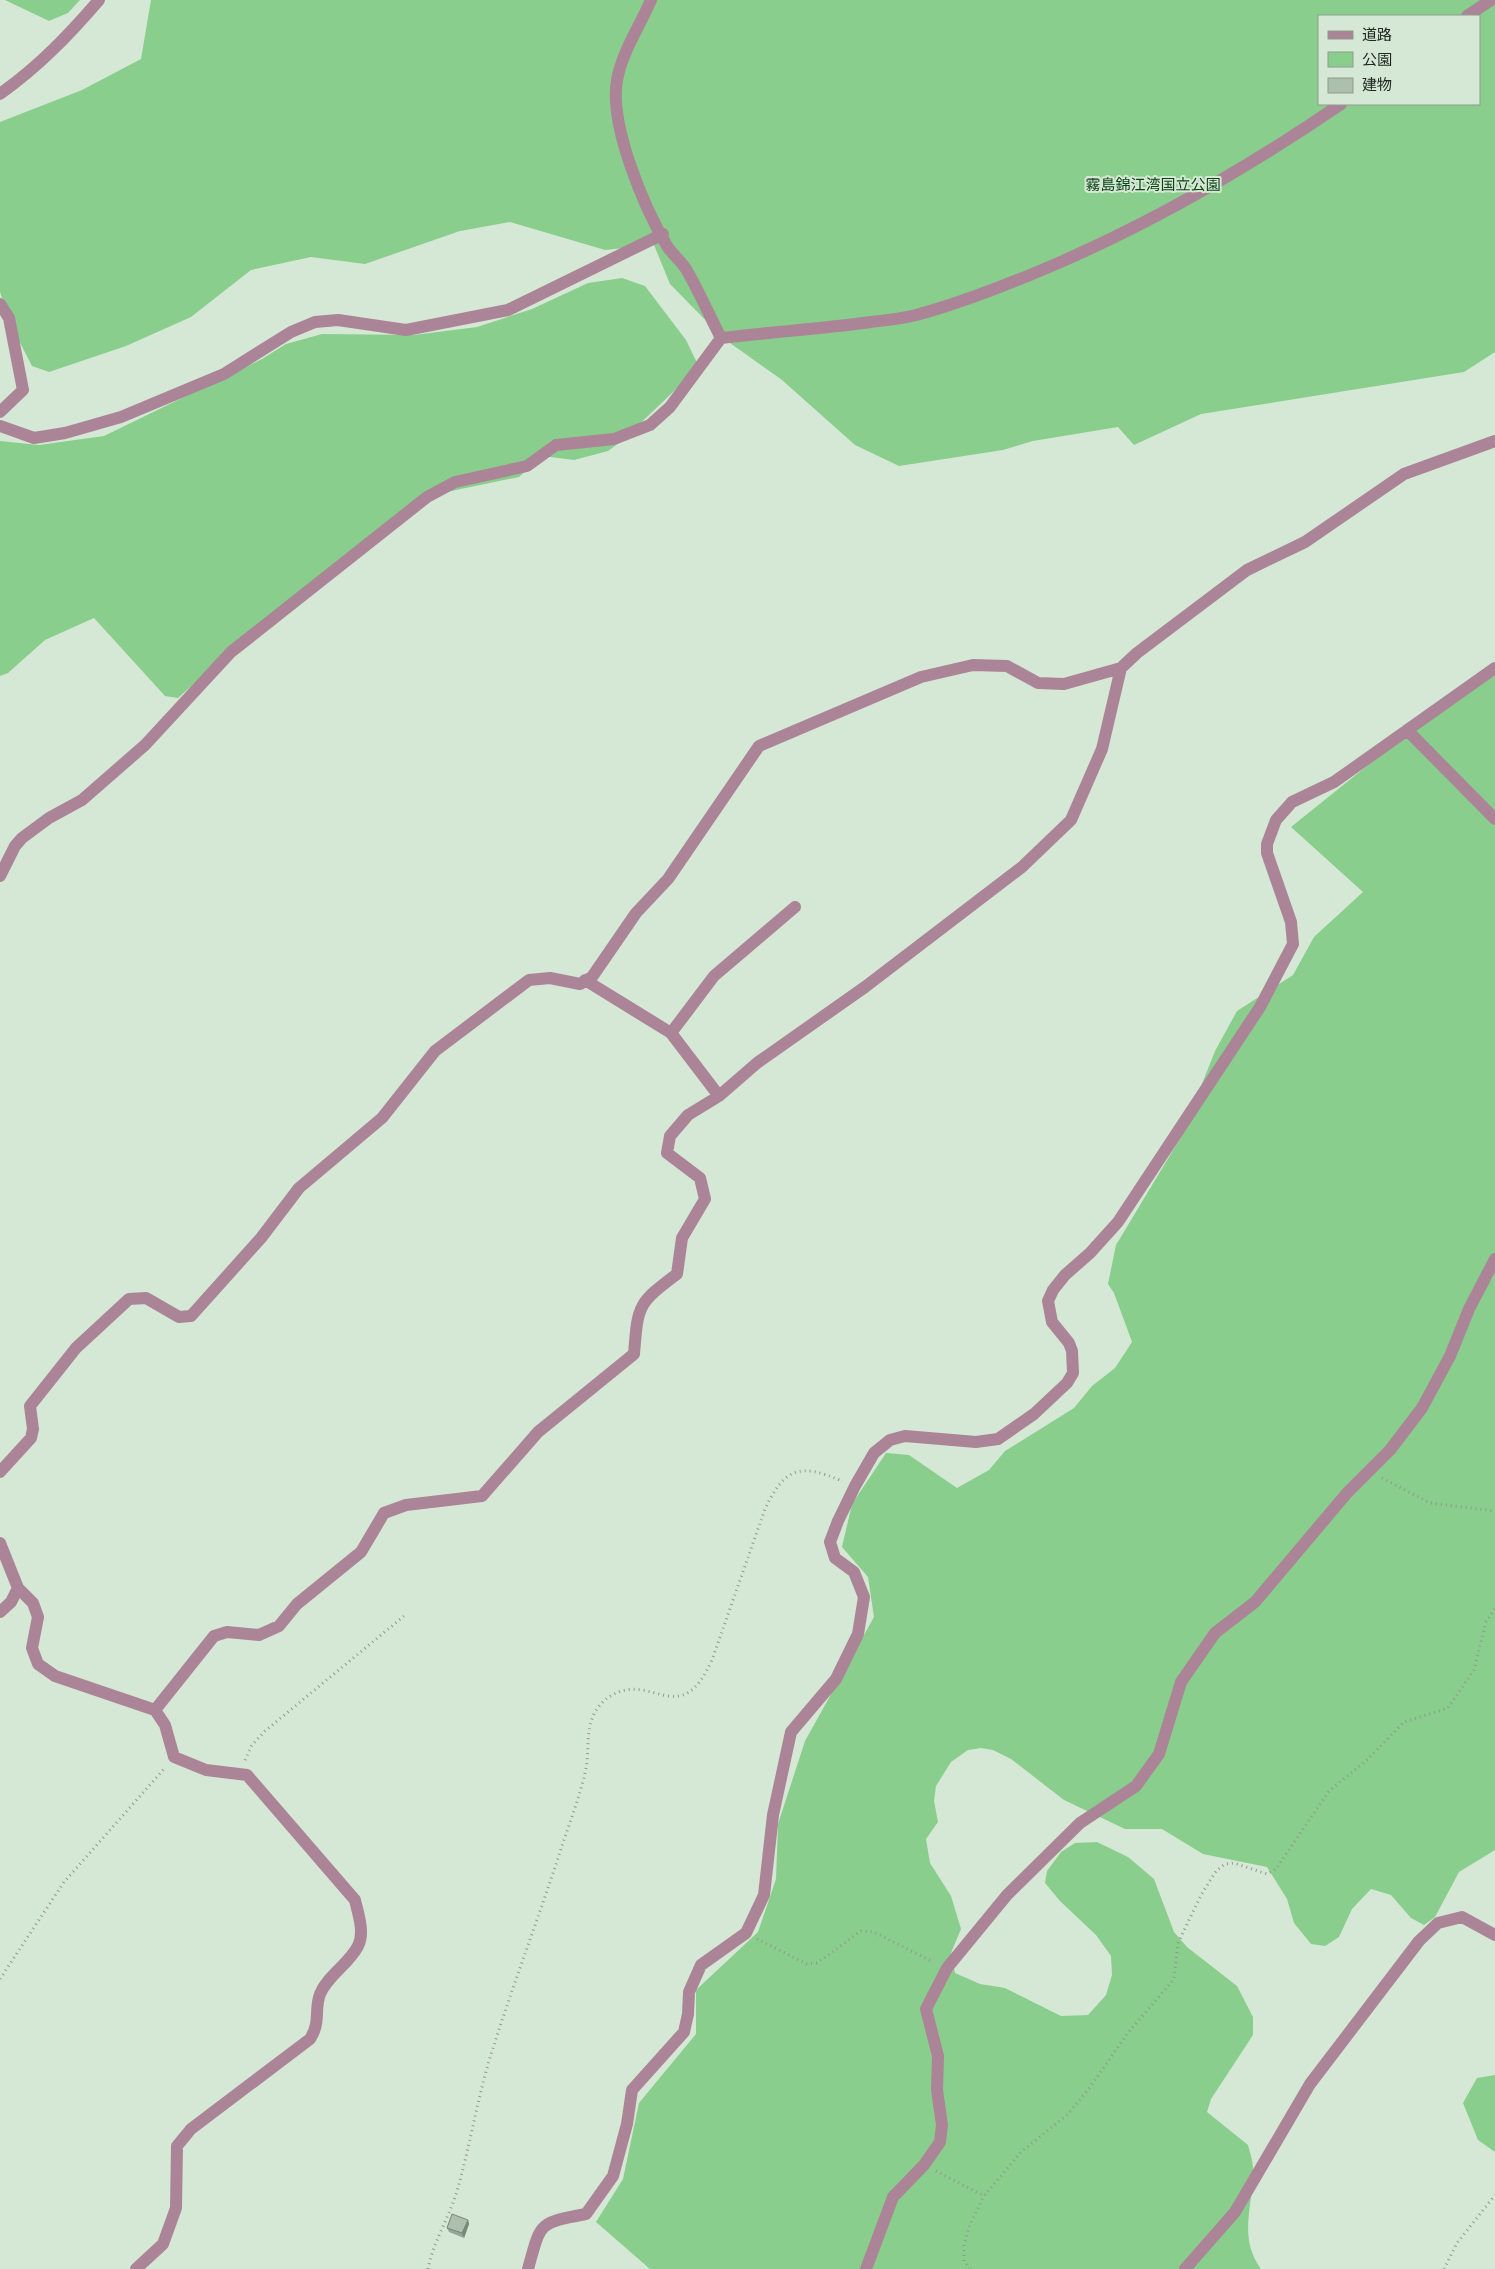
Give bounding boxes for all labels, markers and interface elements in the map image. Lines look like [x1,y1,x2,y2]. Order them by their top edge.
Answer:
legend [1318,15,1480,105]
text: 道路 [1362,25,1392,44]
text: 公園 [1362,50,1392,69]
text: 建物 [1362,75,1392,94]
park label: 霧島錦江湾国立公園 [1085,175,1221,194]

